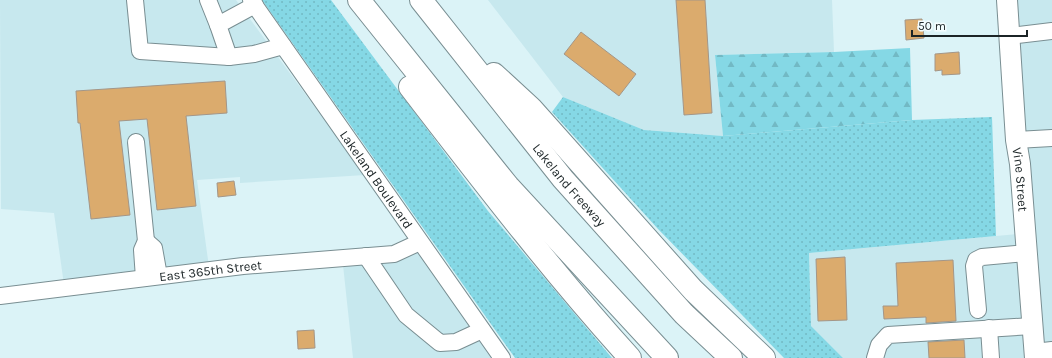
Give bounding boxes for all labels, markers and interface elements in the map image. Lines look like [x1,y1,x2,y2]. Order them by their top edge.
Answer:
scale bar [912,12,1027,38]
text: 50 m [918,19,946,33]
street label: Lakeland Boulevard [337,128,416,232]
street label: Lakeland Freeway [530,140,609,230]
street label: Vine Street [1009,146,1031,212]
street label: East 365th Street [158,258,263,284]

